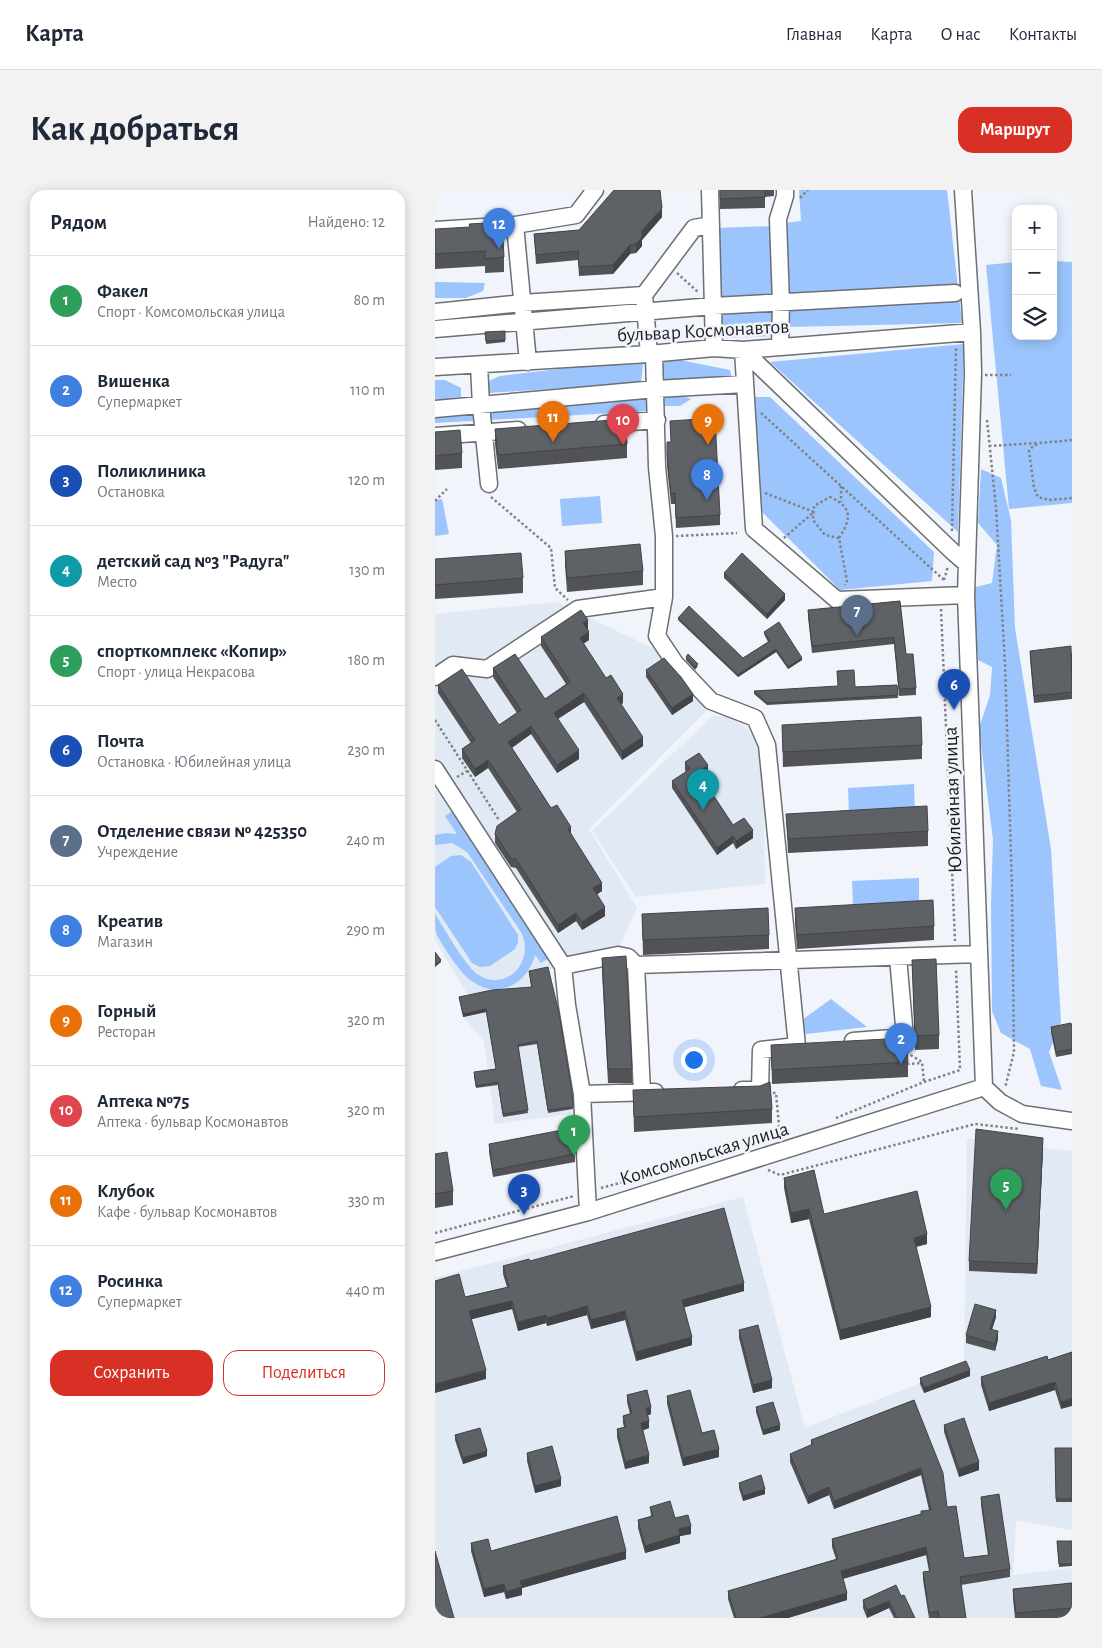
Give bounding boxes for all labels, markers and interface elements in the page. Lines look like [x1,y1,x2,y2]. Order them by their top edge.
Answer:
text: Карта [25,22,84,46]
text: Главная [786,26,842,44]
text: Карта [870,26,912,44]
text: О нас [940,26,981,44]
text: Контакты [1009,26,1077,44]
button: Маршрут [958,107,1072,153]
text: Как добраться [30,112,239,147]
map controls [1012,205,1057,340]
button: + [1012,205,1057,250]
pin: 12 [483,208,515,249]
text: Рядом [50,212,107,233]
text: Найдено: 12 [308,214,385,230]
button: − [1012,250,1057,295]
text: Факел [97,282,148,301]
text: 1 [63,292,69,308]
text: 80 m [354,292,385,308]
button: layers [1012,295,1057,340]
text: Спорт · Комсомольская улица [97,304,285,320]
street label: бульвар Космонавтов [616,317,790,345]
text: Вишенка [97,372,170,391]
text: 2 [62,382,70,398]
text: 110 m [350,382,385,398]
text: Супермаркет [97,394,182,410]
pin: 11 [537,401,569,442]
pin: 10 [607,404,639,445]
pin: 9 [692,404,724,445]
pin: 8 [691,459,723,500]
text: Поликлиника [97,462,206,481]
text: 3 [63,472,69,488]
text: 120 m [348,472,385,488]
text: Остановка [97,484,165,500]
text: детский сад №3 "Радуга" [97,552,289,571]
text: 4 [62,562,70,578]
text: 130 m [349,562,385,578]
text: Место [97,574,137,590]
pin: 7 [841,595,873,636]
text: спорткомплекс «Копир» [97,642,287,661]
text: 5 [63,652,69,668]
text: 180 m [348,652,385,668]
text: Спорт · улица Некрасова [97,664,255,680]
pin: 6 [938,669,970,710]
street label: Юбилейная улица [940,726,966,874]
text: Почта [97,732,144,751]
text: 6 [62,742,70,758]
text: 230 m [347,742,385,758]
text: Остановка · Юбилейная улица [97,754,291,770]
pin: 4 [687,769,719,810]
text: Отделение связи № 425350 [97,822,307,841]
text: 7 [63,832,69,848]
text: 240 m [346,832,385,848]
text: Учреждение [97,844,178,860]
text: Креатив [97,912,163,931]
text: 8 [62,922,70,938]
text: 290 m [346,922,385,938]
text: Магазин [97,934,153,950]
text: Горный [97,1002,156,1021]
text: 9 [62,1012,70,1028]
text: 320 m [347,1012,385,1028]
pin: 2 [885,1023,917,1064]
text: Ресторан [97,1024,156,1040]
your location [681,1047,707,1073]
text: Аптека №75 [97,1092,190,1111]
text: 10 [59,1102,73,1118]
text: 320 m [347,1102,385,1118]
text: Аптека · бульвар Космонавтов [97,1114,289,1130]
pin: 1 [558,1115,590,1156]
street label: Комсомольская улица [617,1119,791,1189]
pin: 5 [990,1169,1022,1210]
pin: 3 [508,1174,540,1215]
text: Клубок [97,1182,155,1201]
text: 11 [60,1192,72,1208]
text: 330 m [348,1192,385,1208]
text: Кафе · бульвар Космонавтов [97,1204,277,1220]
text: Росинка [97,1272,163,1291]
text: 12 [59,1282,73,1298]
text: 440 m [346,1282,385,1298]
text: Супермаркет [97,1294,182,1310]
button: Сохранить [50,1350,213,1396]
button: Поделиться [223,1350,385,1396]

